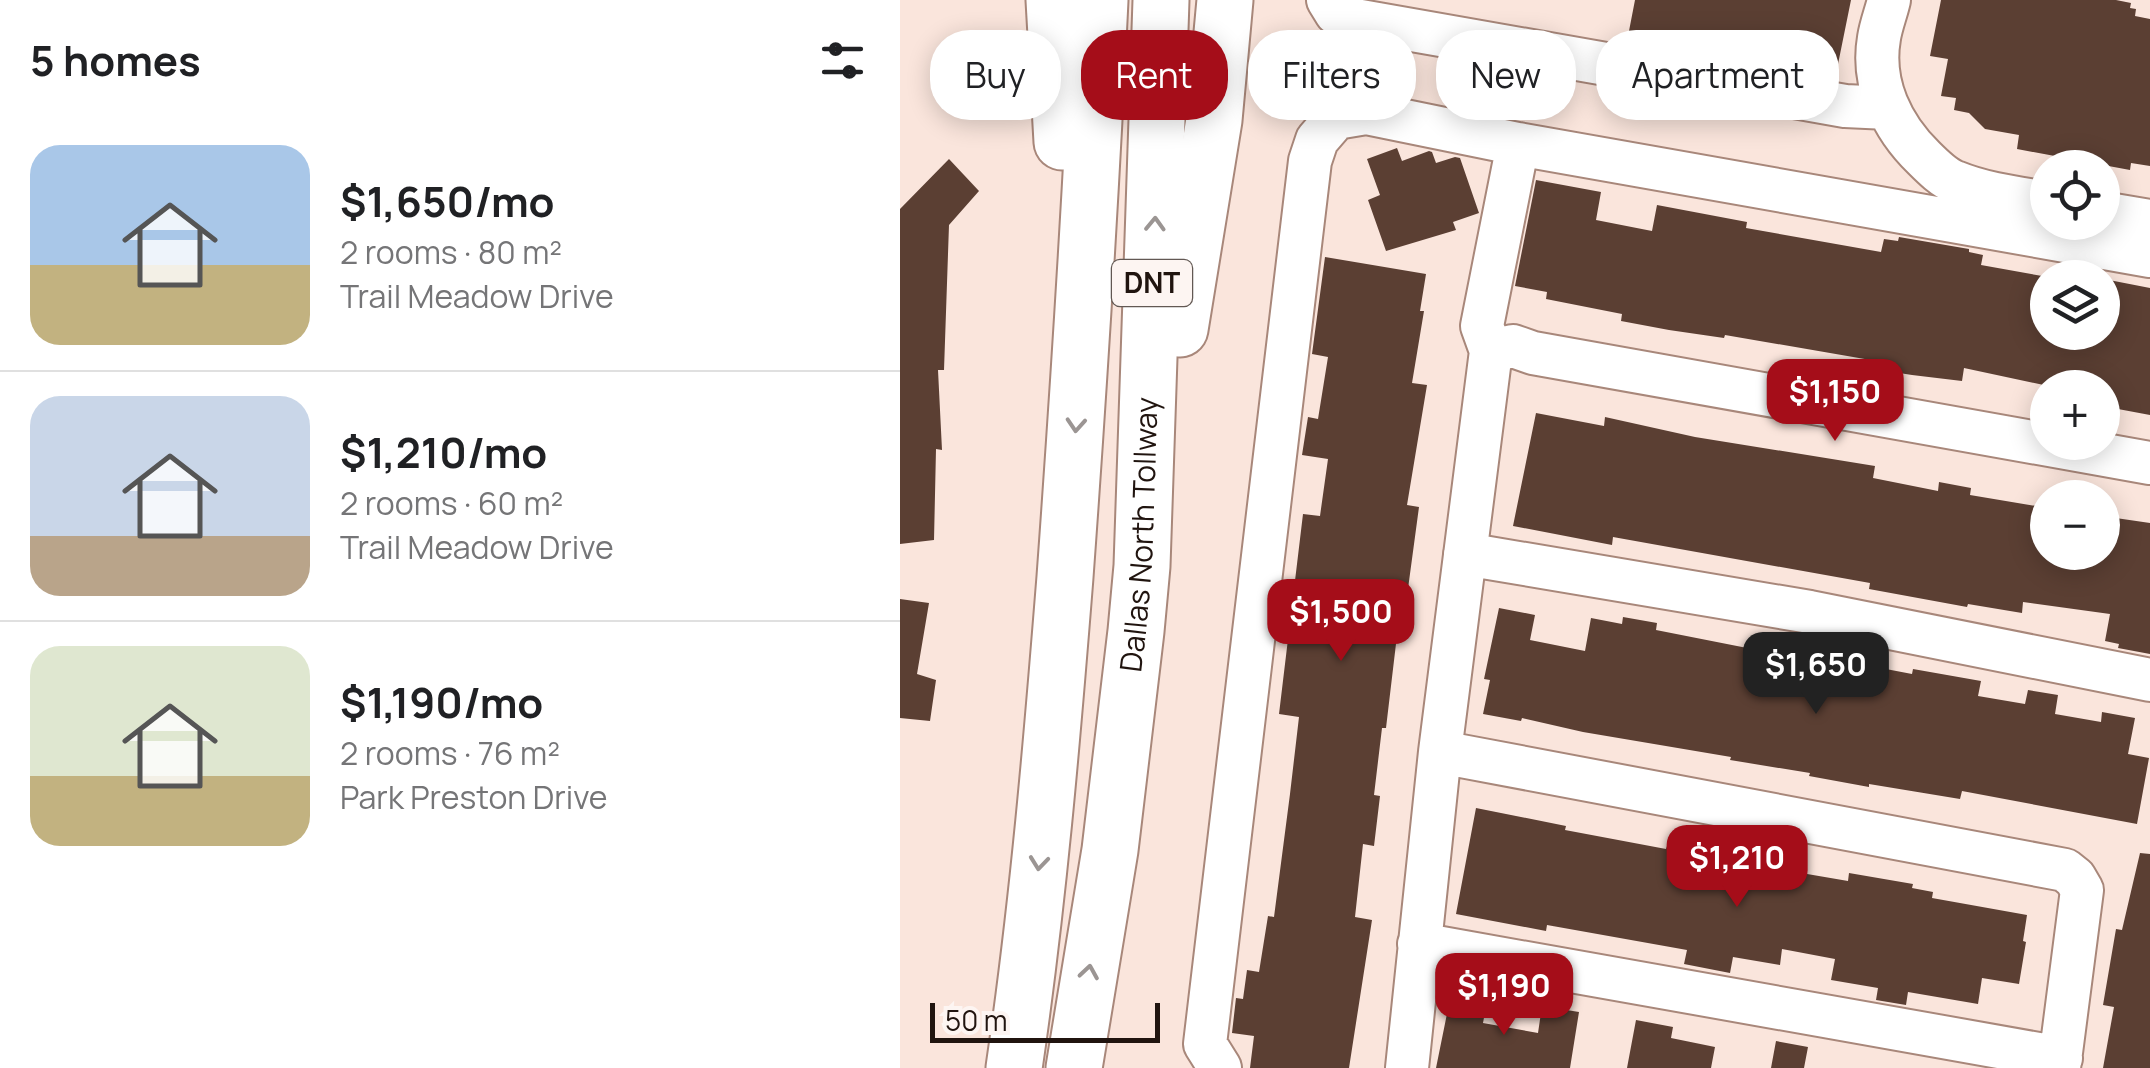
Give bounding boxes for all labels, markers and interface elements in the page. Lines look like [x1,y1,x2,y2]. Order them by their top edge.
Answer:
chip: Buy [930,30,1061,120]
chip: Rent [1081,30,1228,120]
chip: Filters [1248,30,1416,120]
chip: New [1436,30,1576,120]
chip: Apartment [1596,30,1839,120]
text: 5 homes [30,31,201,89]
icon: filters [815,33,870,88]
map controls [2030,150,2120,570]
button: locate [2030,150,2120,240]
text: $1,650/mo [340,172,554,230]
icon: home [110,185,230,305]
one-way arrow [1144,216,1165,232]
text: 2 rooms · 80 m² [340,230,562,274]
road number: DNT [1112,260,1192,306]
button: layers [2030,260,2120,350]
text: Trail Meadow Drive [340,274,614,318]
pin: $1,150 [1754,359,1916,444]
text: $1,150 [1789,369,1881,413]
button: + [2030,370,2120,460]
street label: Dallas North Tollway [1109,396,1167,674]
one-way arrow [1066,418,1088,434]
text: $1,210/mo [340,423,547,481]
icon: home [110,436,230,556]
button: − [2030,480,2120,570]
text: 2 rooms · 60 m² [340,481,563,525]
text: Trail Meadow Drive [340,525,614,569]
pin: $1,500 [1260,579,1422,664]
text: $1,500 [1289,589,1393,633]
pin: $1,650 [1735,632,1897,717]
text: $1,650 [1765,642,1867,686]
text: $1,190/mo [340,673,543,731]
icon: home [110,686,230,806]
text: 2 rooms · 76 m² [340,731,560,775]
text: Park Preston Drive [340,775,608,819]
pin: $1,210 [1656,825,1818,910]
text: $1,210 [1689,835,1785,879]
one-way arrow [1029,856,1050,872]
pin: $1,190 [1423,953,1585,1038]
one-way arrow [1077,963,1098,980]
text: $1,190 [1457,963,1551,1007]
scale bar [930,998,1160,1042]
text: 50 m [945,1001,1008,1039]

